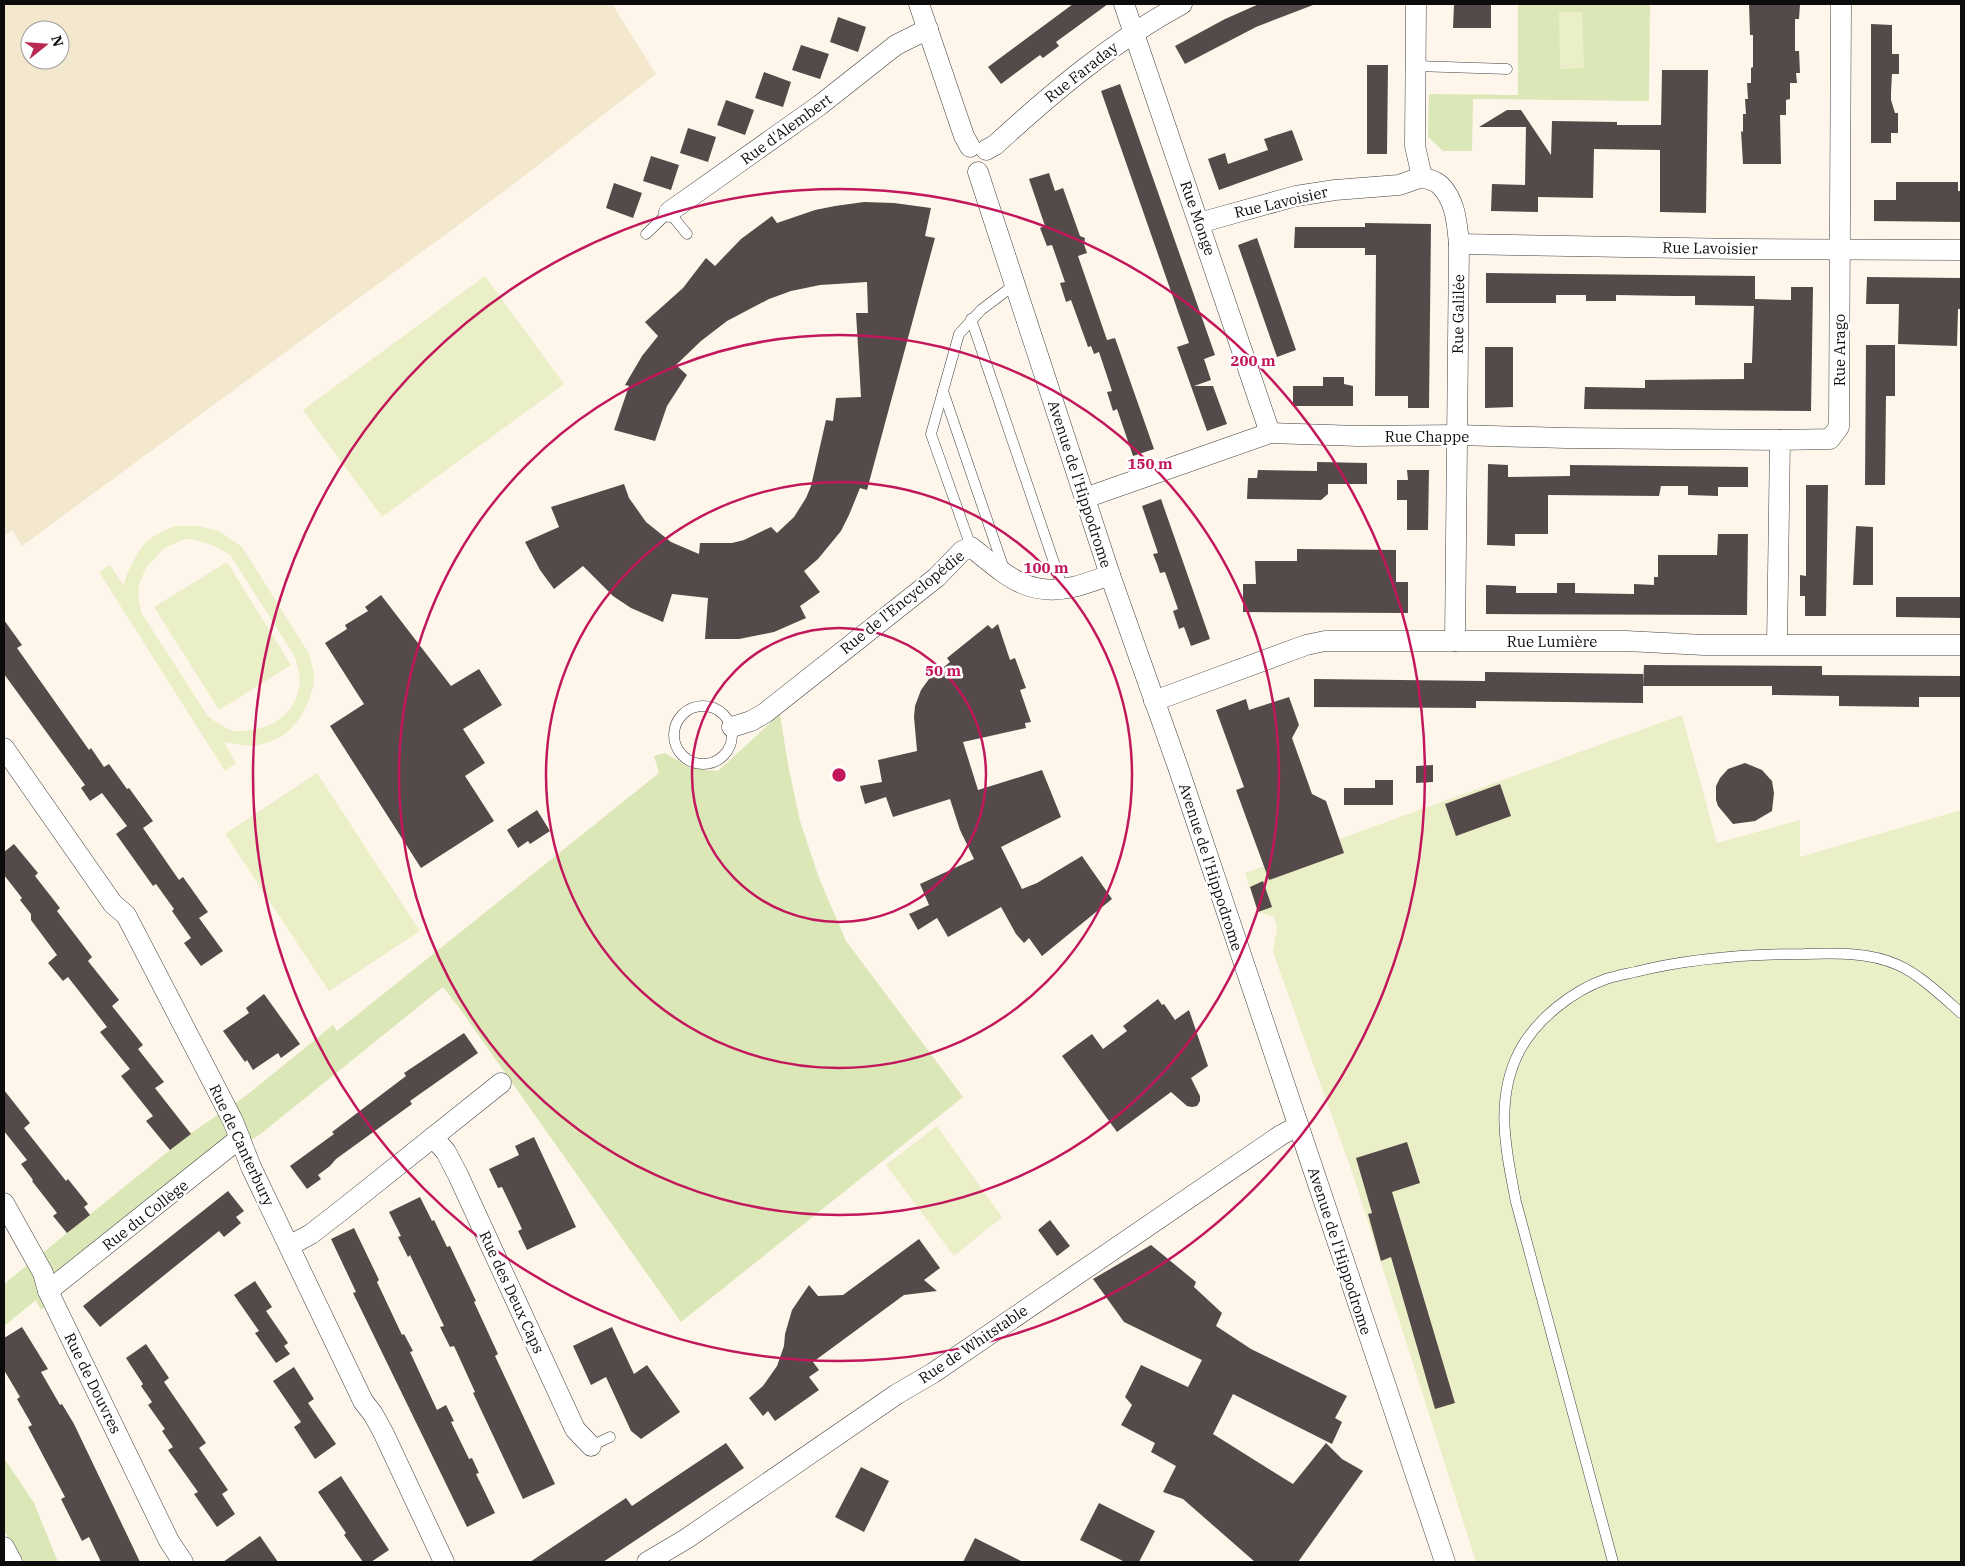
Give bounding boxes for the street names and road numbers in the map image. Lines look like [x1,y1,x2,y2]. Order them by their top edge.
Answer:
street label: Rue Faraday [1041,37,1121,107]
street label: Rue d'Alembert [737,89,835,169]
street label: Rue Monge [1176,178,1220,258]
street label: Rue Lavoisier [1232,182,1330,222]
street label: Rue Lavoisier [1662,238,1758,258]
street label: Rue Galilée [1448,274,1468,354]
street label: Rue Arago [1830,314,1849,386]
street label: Avenue de l'Hippodrome [1044,398,1116,570]
street label: Rue Chappe [1385,427,1469,446]
street label: Rue de l'Encyclopédie [836,546,968,658]
street label: Rue Lumière [1507,632,1597,651]
street label: Avenue de l'Hippodrome [1175,781,1247,953]
street label: Rue de Canterbury [205,1081,279,1209]
street label: Avenue de l'Hippodrome [1304,1165,1376,1337]
street label: Rue du Collège [98,1176,192,1254]
street label: Rue des Deux Caps [475,1228,549,1356]
street label: Rue de Whitstable [915,1300,1031,1388]
street label: Rue de Douvres [60,1329,126,1437]

